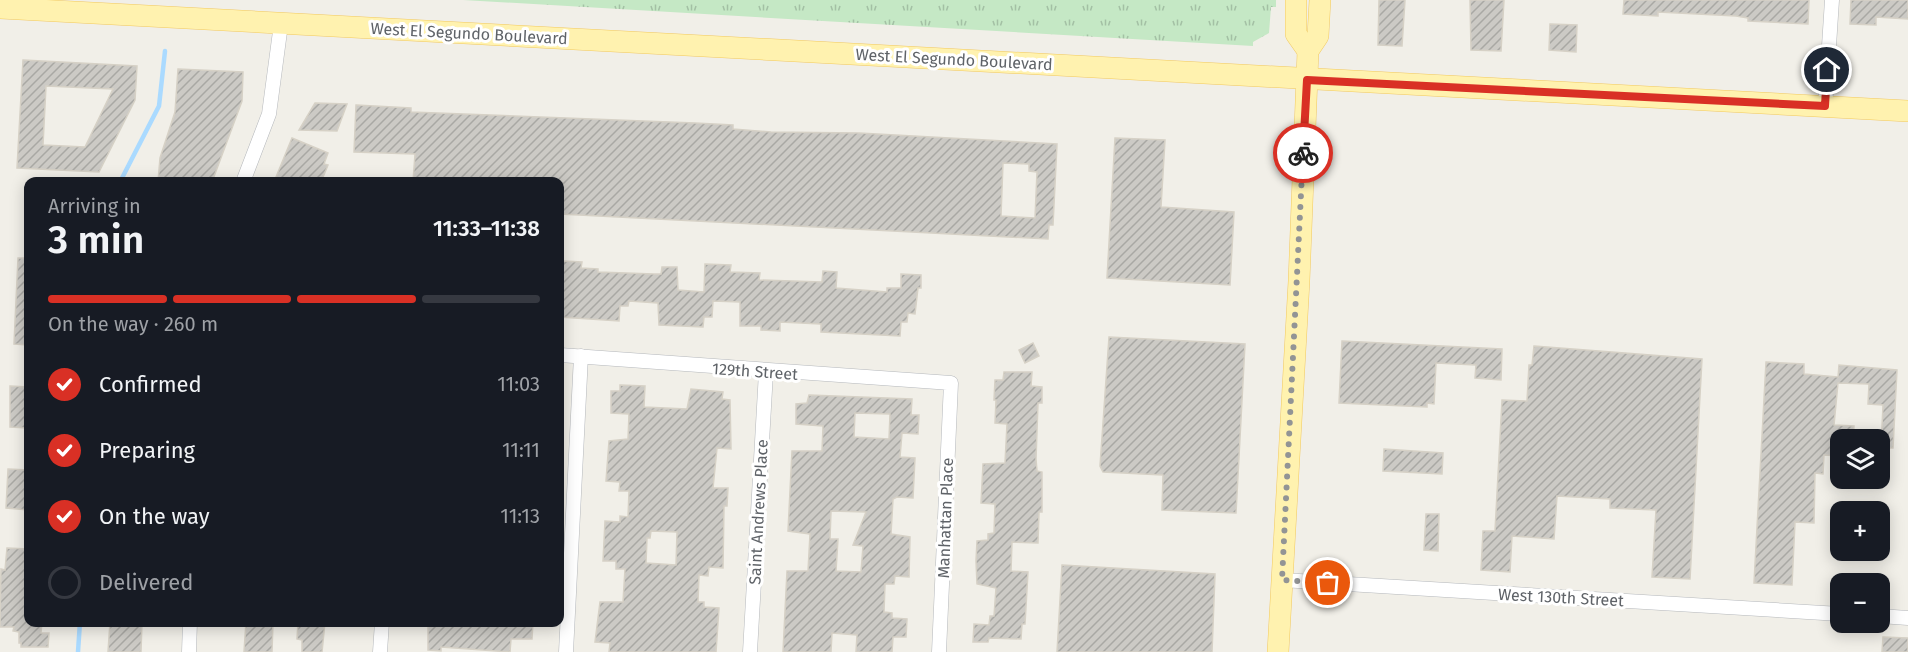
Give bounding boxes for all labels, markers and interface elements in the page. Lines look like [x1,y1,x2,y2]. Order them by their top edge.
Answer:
street label: West El Segundo Boulevard [370,19,568,48]
pin [1801,44,1852,95]
street label: West El Segundo Boulevard [855,45,1053,74]
icon: home [1810,53,1843,86]
courier [1273,123,1333,183]
icon: bike [1287,137,1320,170]
text: Arriving in [48,194,141,218]
text: 11:33–11:38 [433,215,540,242]
text: 3 min [48,217,144,263]
text: On the way · 260 m [48,312,218,336]
street label: 129th Street [711,359,799,384]
icon: check [48,368,81,401]
text: Confirmed [99,371,202,398]
text: 11:03 [497,372,540,396]
map controls [1830,429,1890,633]
button: layers [1830,429,1890,489]
icon: check [48,434,81,467]
text: Preparing [99,437,195,464]
text: 11:11 [502,438,540,462]
street label: Saint Andrews Place [745,439,772,585]
street label: Manhattan Place [934,457,957,579]
icon: check [48,500,81,533]
button: + [1830,501,1890,561]
text: On the way [99,503,210,530]
text: 11:13 [500,504,540,528]
pin [1302,557,1353,608]
icon: bag [1311,566,1344,599]
text: Delivered [99,569,194,596]
button: − [1830,573,1890,633]
street label: West 130th Street [1498,585,1625,610]

